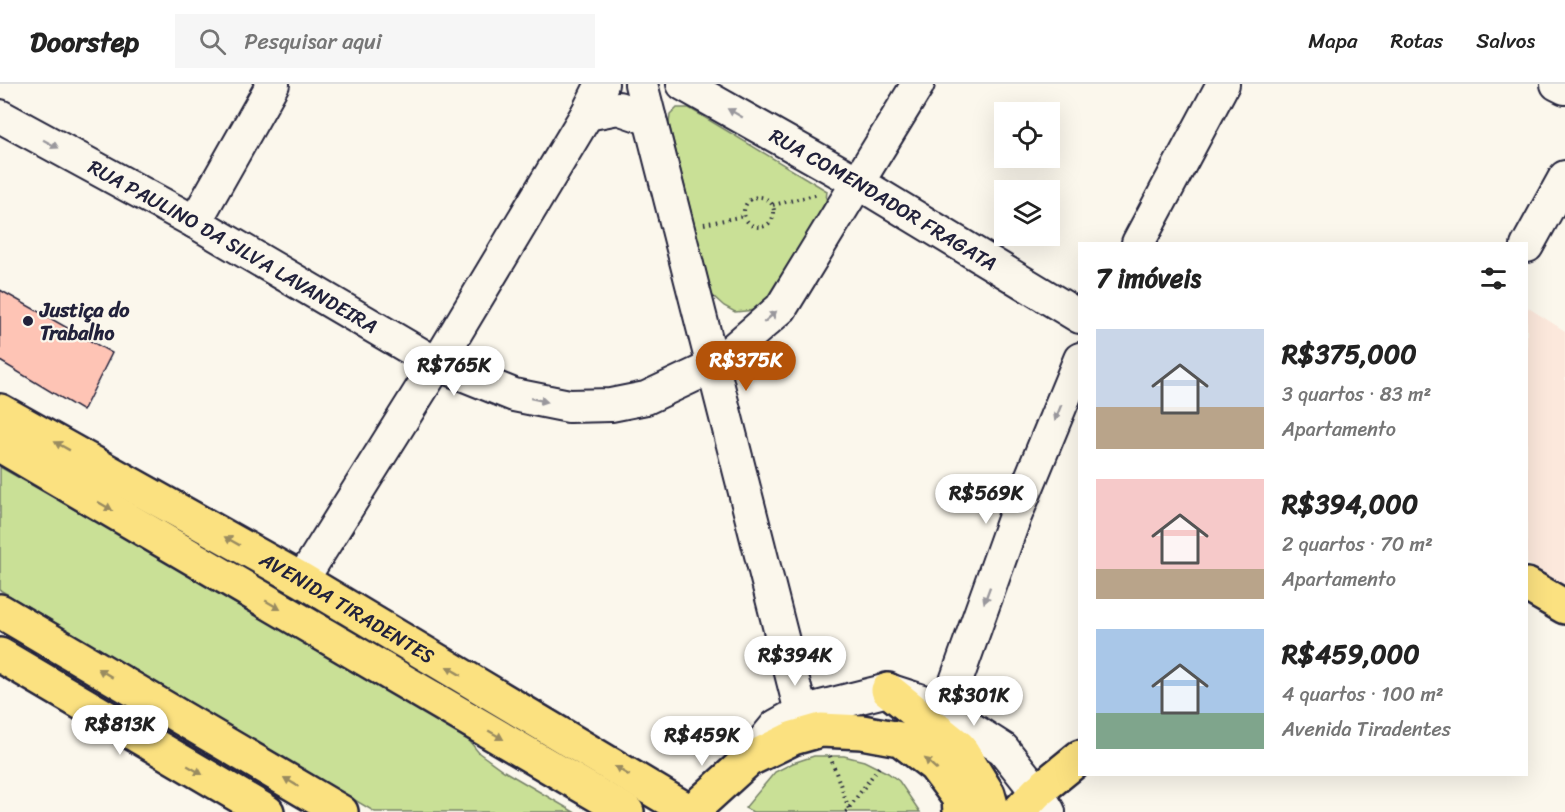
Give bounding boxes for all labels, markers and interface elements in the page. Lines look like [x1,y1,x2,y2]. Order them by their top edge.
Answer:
search box [175,14,595,68]
text: Doorstep [30,17,139,66]
text: Pesquisar aqui [244,22,382,61]
text: Mapa [1308,22,1357,60]
text: Rotas [1390,22,1443,60]
text: Salvos [1476,22,1535,60]
icon: search [196,25,229,58]
map controls [994,102,1060,246]
button: locate [994,102,1060,168]
one-way arrow [726,108,743,118]
street label: RUA COMENDADOR FRAGATA [763,119,1003,281]
one-way arrow [43,139,60,149]
street label: RUA PAULINO DA SILVA LAVANDEIRA [81,150,384,344]
button: layers [994,180,1060,246]
text: 7 imóveis [1096,255,1201,301]
icon: filters [1477,262,1510,295]
place label: Justiça do Trabalho [39,293,130,351]
one-way arrow [762,311,778,324]
marker: Justiça do Trabalho [21,314,35,328]
text: R$375,000 [1282,331,1417,377]
pin: R$375K [697,341,795,392]
text: R$375K [710,343,782,378]
pin: R$765K [405,346,503,397]
text: R$765K [418,348,490,383]
icon: home [1144,353,1216,425]
text: 3 quartos · 83 m² [1282,377,1431,412]
one-way arrow [529,396,548,405]
one-way arrow [1053,405,1063,423]
text: Apartamento [1282,412,1396,447]
one-way arrow [53,441,70,451]
pin: R$569K [937,474,1035,525]
text: R$569K [949,476,1023,511]
text: R$394,000 [1282,481,1418,527]
one-way arrow [97,501,113,512]
icon: home [1144,503,1216,575]
text: 2 quartos · 70 m² [1282,527,1433,562]
one-way arrow [223,536,240,546]
street label: AVENIDA TIRADENTES [252,542,442,674]
text: Apartamento [1282,562,1396,597]
one-way arrow [981,586,991,604]
one-way arrow [265,599,281,610]
text: R$459,000 [1282,631,1420,677]
pin: R$394K [746,636,844,687]
text: R$394K [758,638,832,673]
icon: home [1144,653,1216,725]
one-way arrow [446,666,462,677]
one-way arrow [97,667,113,678]
pin: R$301K [925,676,1023,727]
text: 4 quartos · 100 m² [1282,677,1444,712]
text: R$301K [939,678,1009,713]
pin: R$813K [71,705,169,756]
text: R$813K [85,707,155,742]
text: Avenida Tiradentes [1282,712,1451,747]
pin: R$459K [653,716,751,767]
text: R$459K [665,718,739,753]
one-way arrow [488,730,505,740]
one-way arrow [923,757,938,771]
one-way arrow [187,765,204,775]
one-way arrow [614,766,630,777]
one-way arrow [283,777,299,788]

